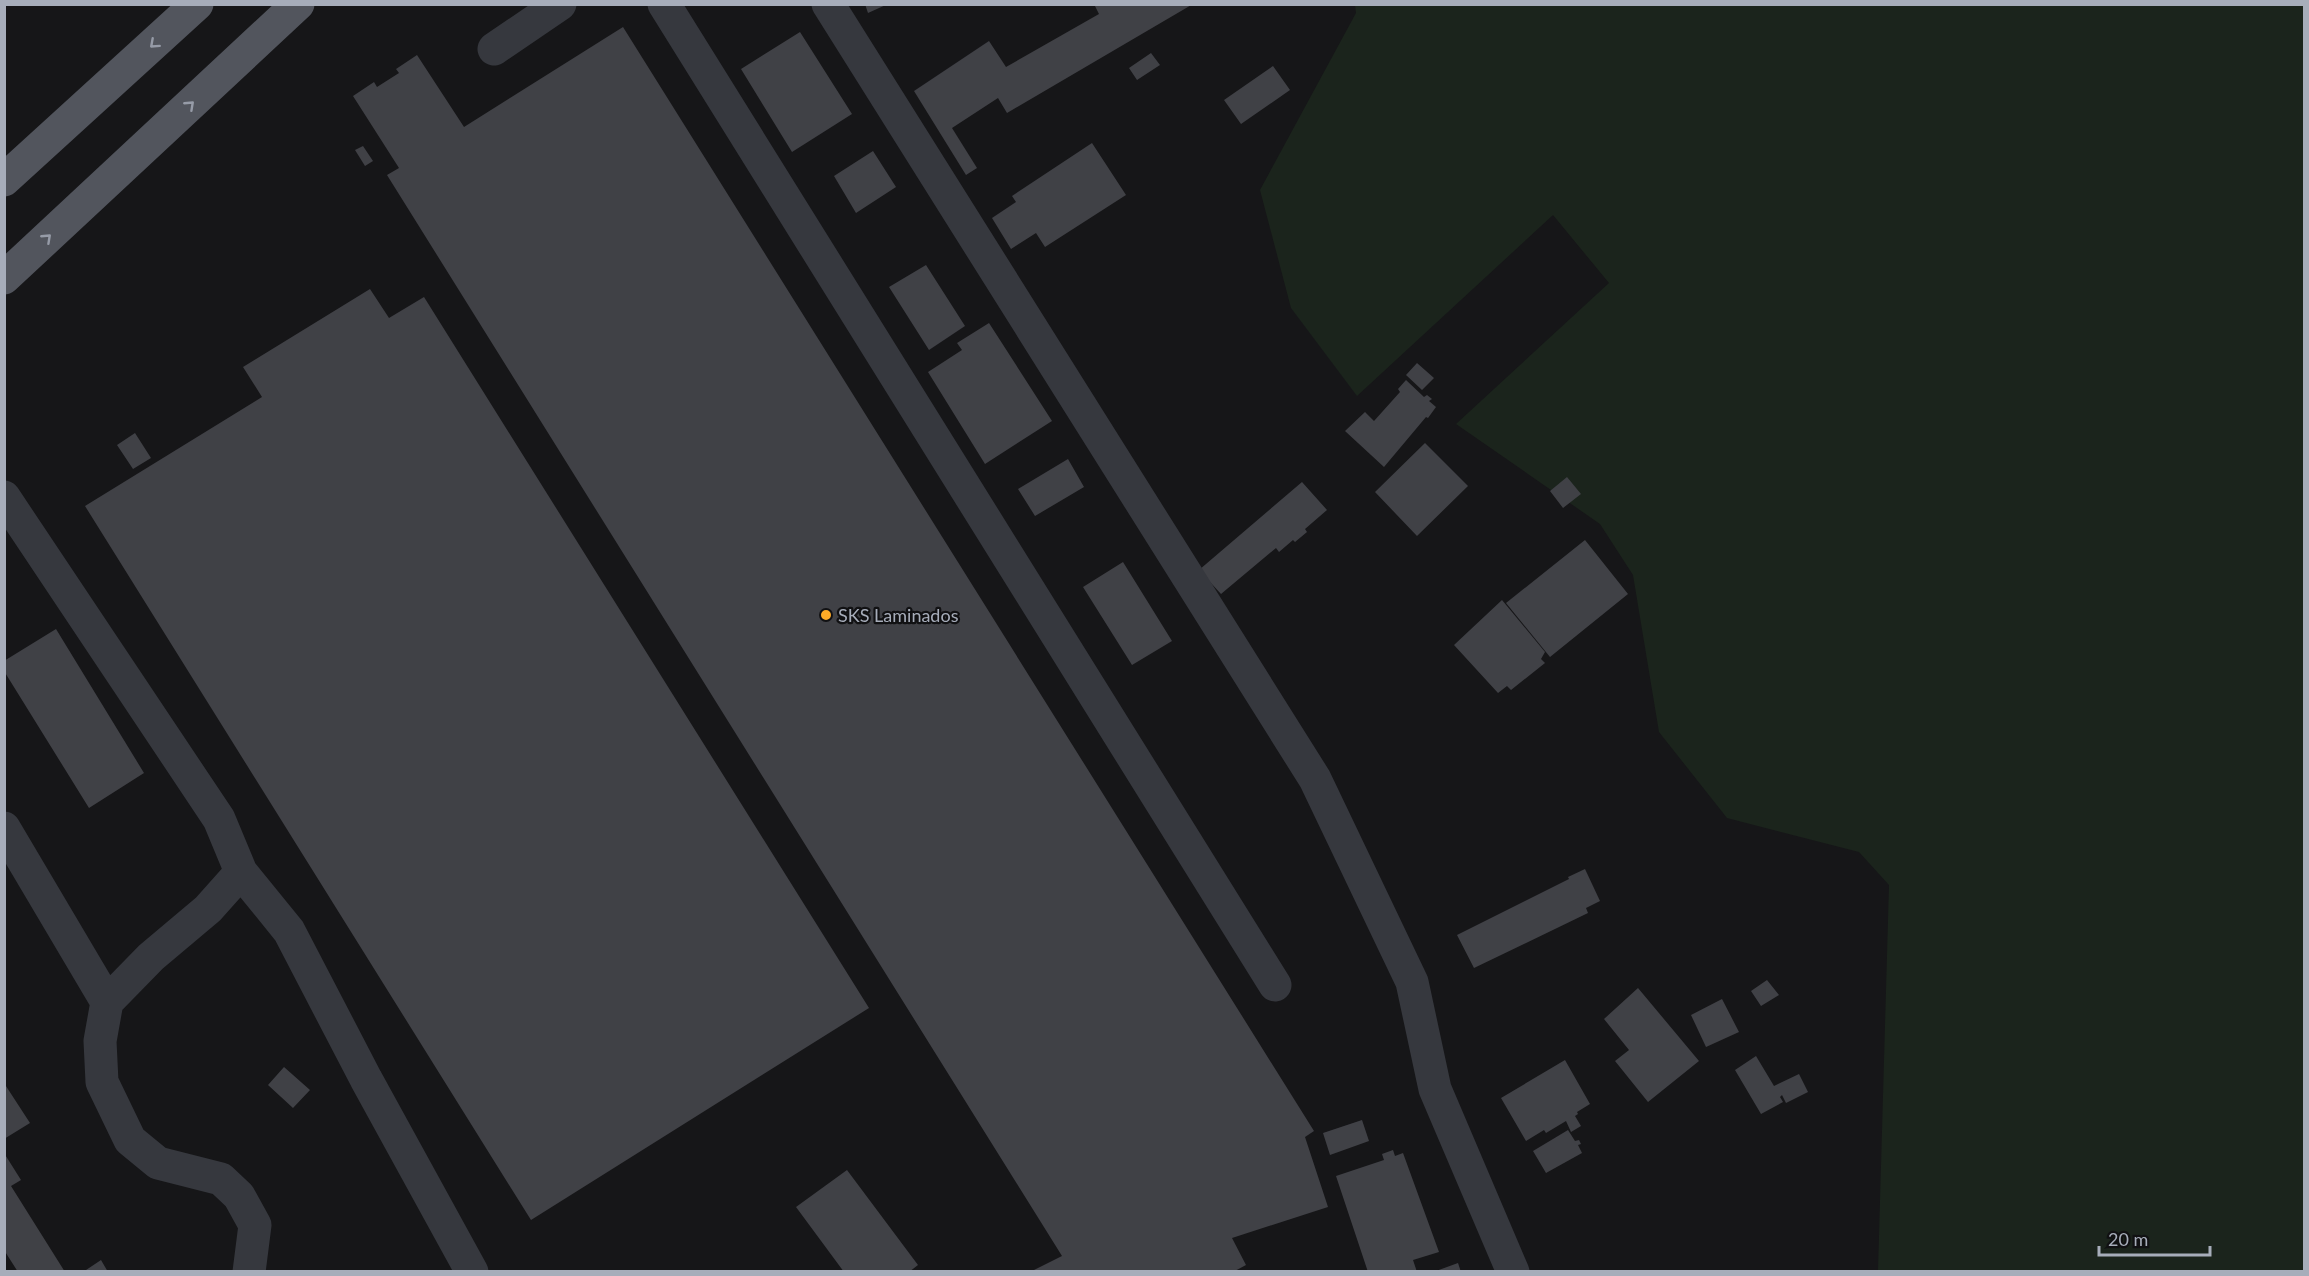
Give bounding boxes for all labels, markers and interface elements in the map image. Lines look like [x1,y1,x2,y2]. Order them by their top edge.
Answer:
one-way arrow [150,37,161,48]
one-way arrow [183,101,194,112]
one-way arrow [41,234,51,245]
place label: SKS Laminados [838,604,959,626]
marker: SKS Laminados [819,608,833,622]
scale bar [2099,1219,2210,1257]
text: 20 m [2108,1228,2148,1250]

